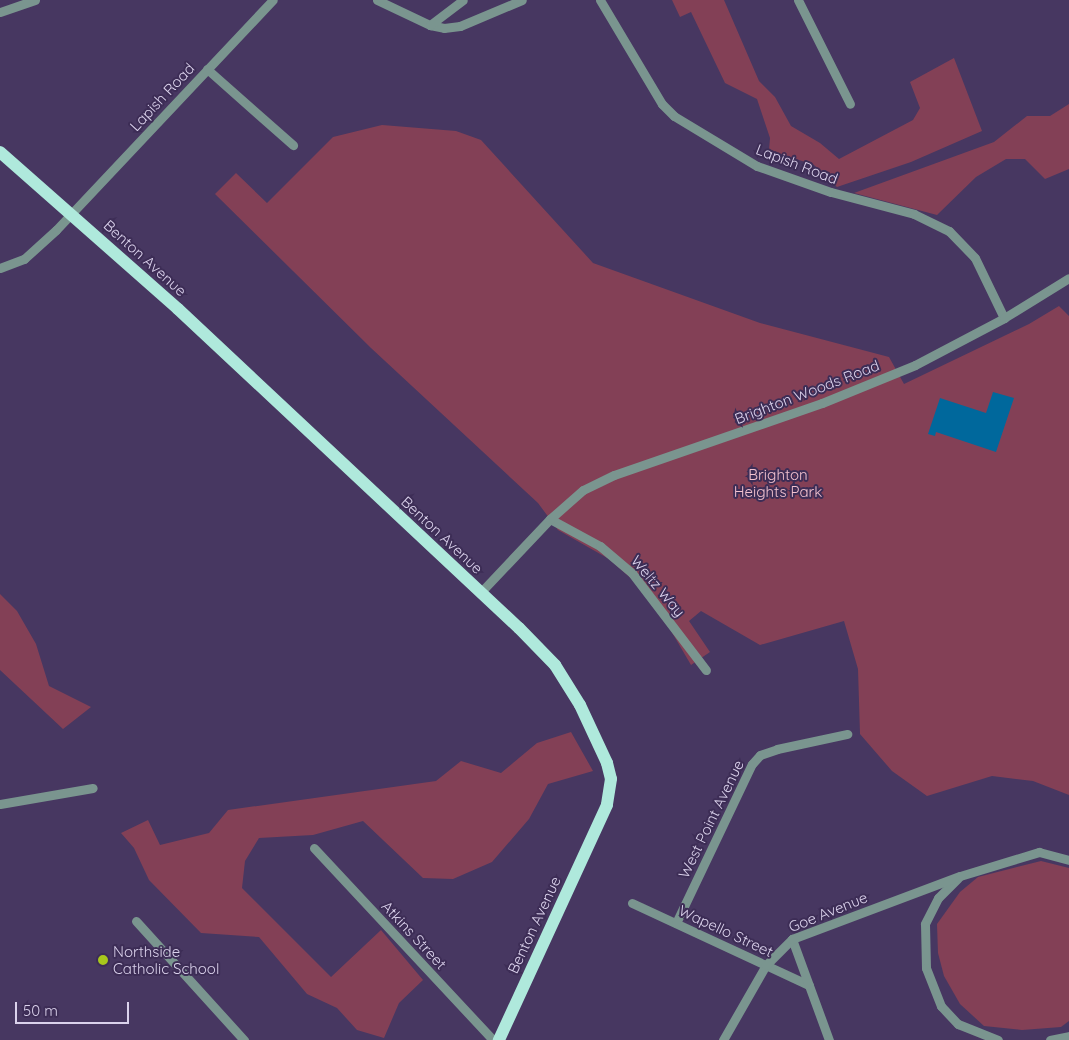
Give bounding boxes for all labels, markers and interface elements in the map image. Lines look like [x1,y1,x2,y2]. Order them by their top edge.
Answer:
street label: Lapish Road [126,59,198,135]
street label: Lapish Road [754,140,840,188]
street label: Benton Avenue [100,216,190,300]
street label: Brighton Woods Road [732,356,882,428]
park label: Brighton Heights Park [734,465,822,500]
street label: Benton Avenue [397,493,487,577]
street label: Weltz Way [627,552,689,620]
street label: West Point Avenue [675,757,747,881]
street label: Benton Avenue [504,874,564,976]
street label: Goe Avenue [786,888,870,936]
street label: Atkins Street [378,897,450,973]
street label: Wapello Street [676,901,776,961]
place label: Northside Catholic School [113,942,219,977]
marker: Northside Catholic School [97,954,109,966]
scale bar [18,992,131,1024]
text: 50 m [23,1001,58,1020]

